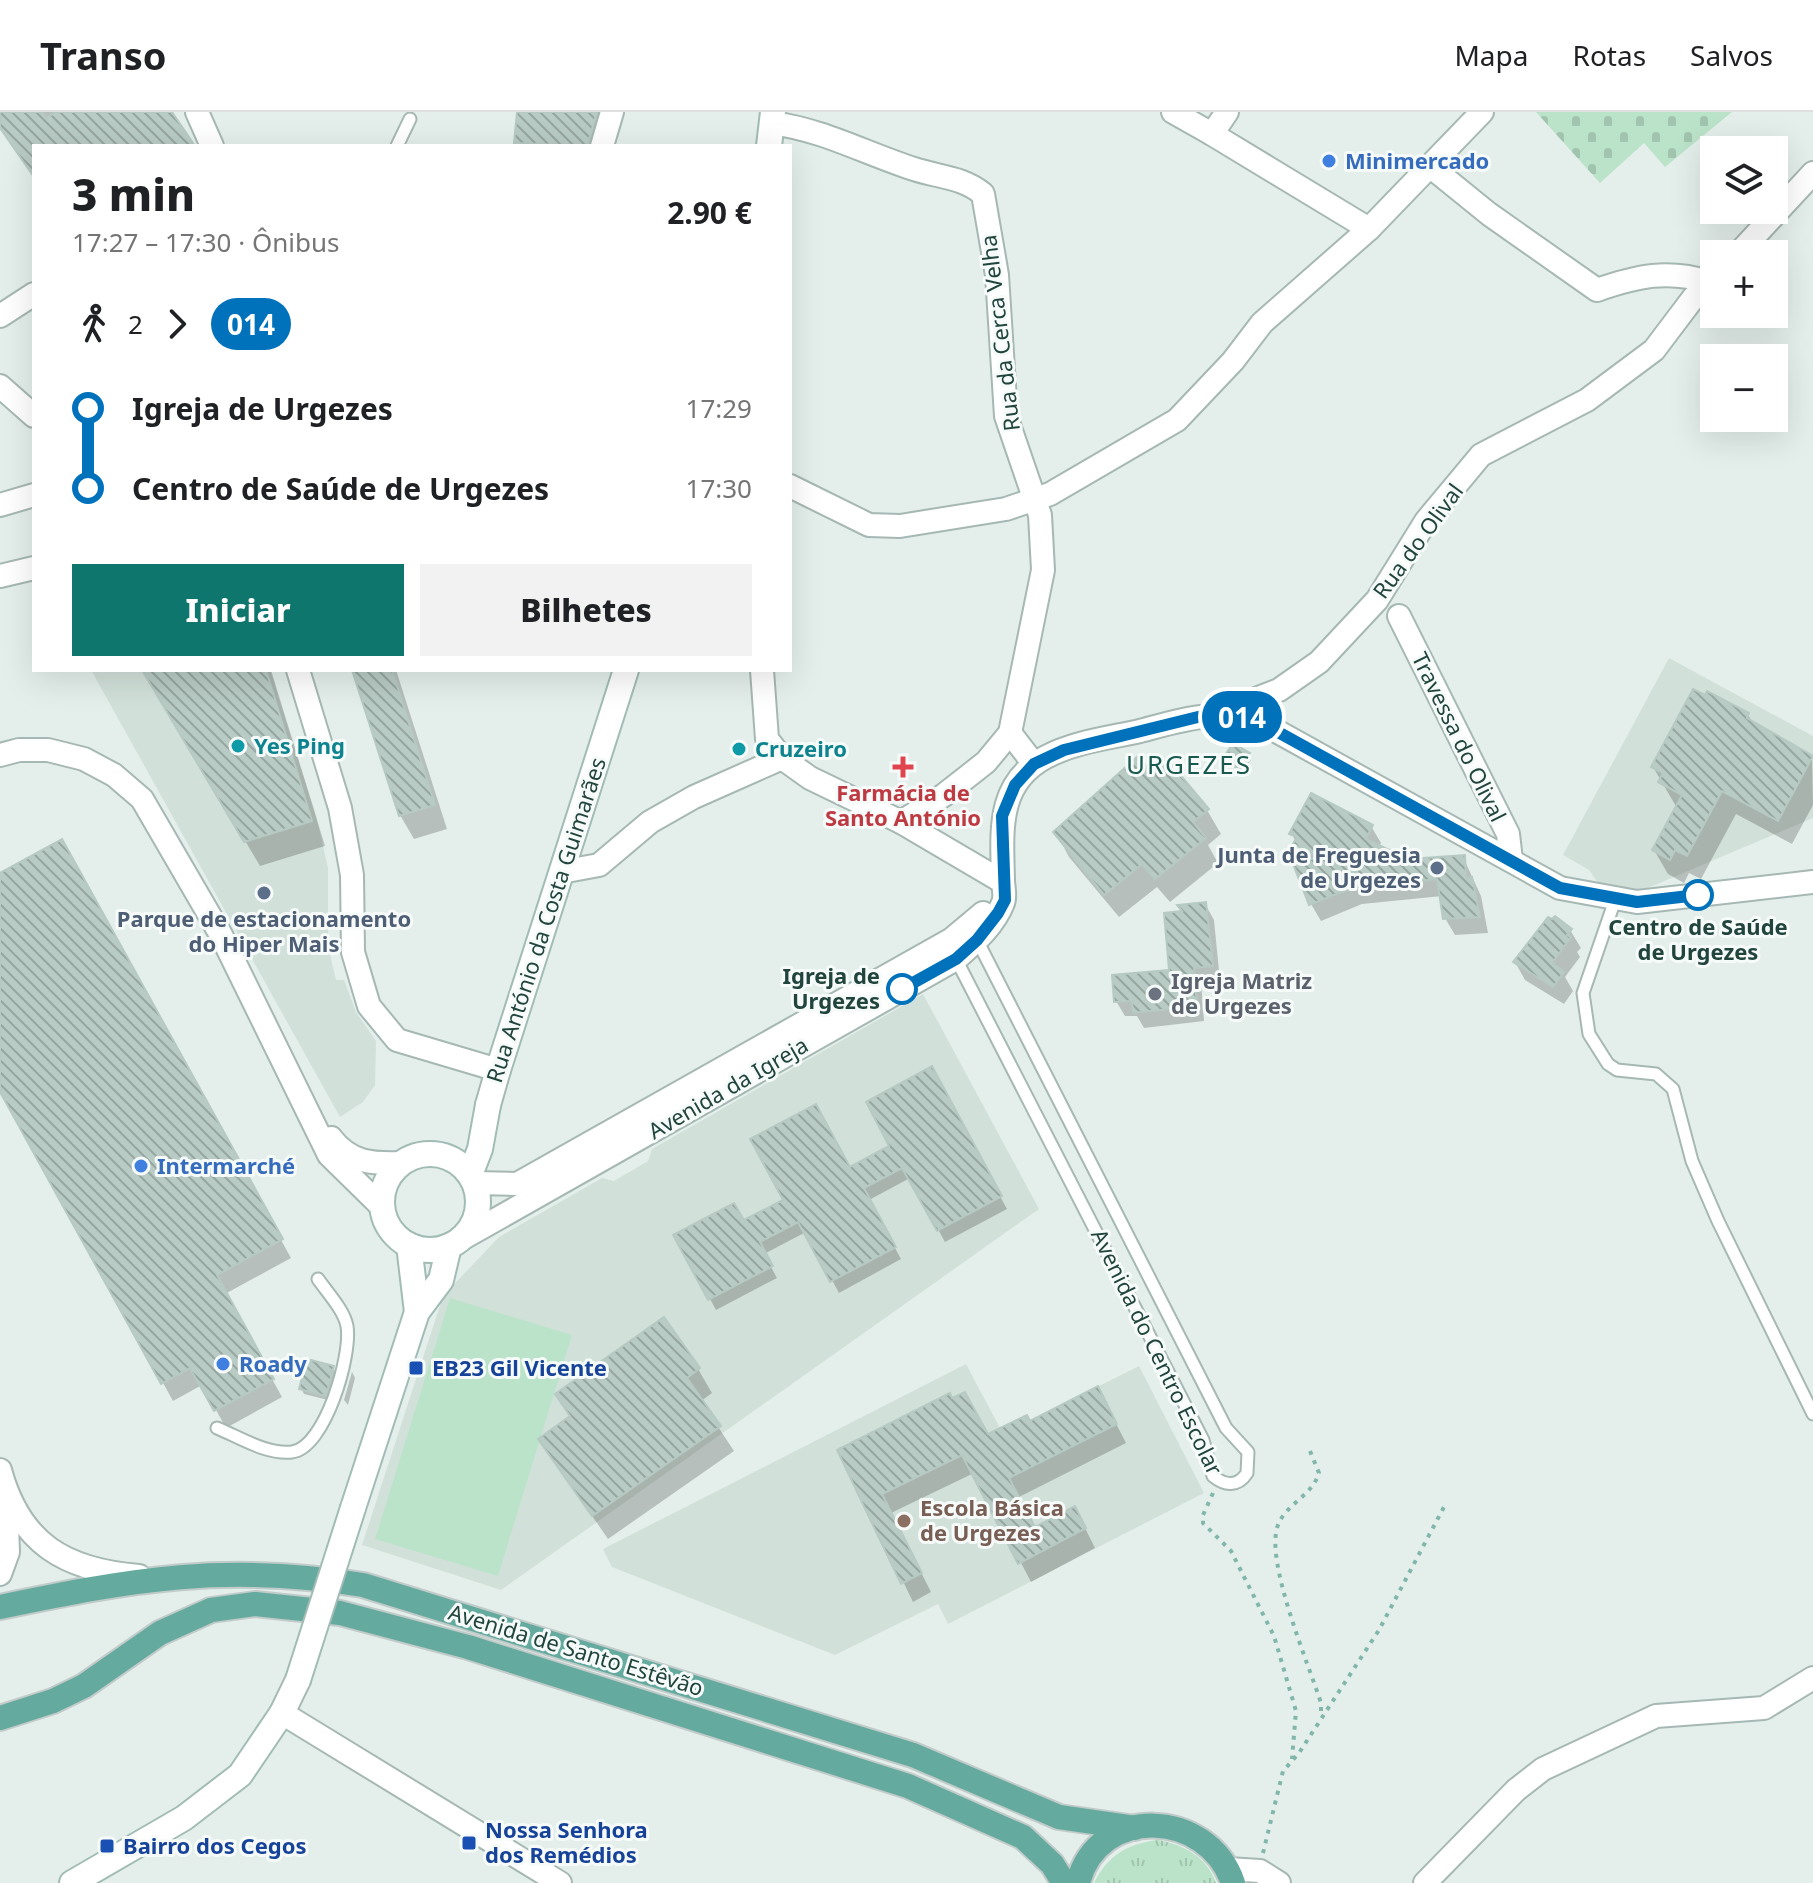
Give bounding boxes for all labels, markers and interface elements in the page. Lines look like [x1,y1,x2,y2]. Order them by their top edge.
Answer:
text: Transo [40,29,167,81]
text: Mapa [1454,36,1529,74]
text: Rotas [1573,36,1646,74]
text: Salvos [1690,36,1773,74]
map controls [1700,136,1788,432]
button: layers [1700,136,1788,224]
place label: Minimercado [1345,145,1489,175]
marker: Minimercado [1320,152,1338,170]
text: 3 min [72,164,195,224]
text: 2.90 € [667,192,752,233]
text: 17:27 – 17:30 · Ônibus [72,224,340,260]
street label: Rua da Cerca Velha [972,233,1026,433]
button: + [1700,240,1788,328]
icon: walk [72,302,116,346]
icon: forward [155,302,199,346]
text: 014 [227,305,275,343]
text: 2 [128,306,143,342]
button: − [1700,344,1788,432]
text: Igreja de Urgezes [132,388,393,429]
text: 17:29 [686,390,752,426]
text: Centro de Saúde de Urgezes [132,468,549,509]
text: 17:30 [686,470,752,506]
street label: Rua do Olival [1365,477,1469,604]
button: Iniciar [72,564,404,656]
button: Bilhetes [420,564,752,656]
street label: Travessa do Olival [1406,647,1514,826]
line badge: 014 [1196,691,1288,743]
text: 014 [1218,698,1266,736]
place label: Yes Ping [254,730,345,760]
place label: Cruzeiro [755,733,847,763]
marker: Yes Ping [229,737,247,755]
marker: Cruzeiro [730,740,748,758]
district label: URGEZES [1126,746,1252,782]
street label: Rua António da Costa Guimarães [478,753,612,1086]
marker: Farmácia de Santo António [894,758,912,776]
place label: Farmácia de Santo António [825,777,981,832]
place label: Junta de Freguesia de Urgezes [1215,839,1421,894]
marker: Junta de Freguesia de Urgezes [1428,859,1446,877]
marker: Centro de Saúde de Urgezes [1683,880,1713,910]
marker: Parque de estacionamento do Hiper Mais [255,884,273,902]
place label: Parque de estacionamento do Hiper Mais [117,903,411,958]
place label: Centro de Saúde de Urgezes [1608,911,1788,966]
place label: Igreja de Urgezes [783,960,880,1015]
place label: Igreja Matriz de Urgezes [1171,965,1312,1020]
marker: Igreja de Urgezes [887,974,917,1004]
marker: Igreja Matriz de Urgezes [1146,985,1164,1003]
street label: Avenida da Igreja [642,1029,813,1145]
place label: Intermarché [157,1150,295,1180]
marker: Intermarché [132,1157,150,1175]
street label: Avenida do Centro Escolar [1085,1223,1231,1480]
place label: Roady [239,1348,307,1378]
place label: EB23 Gil Vicente [432,1352,607,1382]
marker: Roady [214,1355,232,1373]
marker: EB23 Gil Vicente [407,1359,425,1377]
place label: Escola Básica de Urgezes [920,1492,1064,1547]
marker: Escola Básica de Urgezes [895,1512,913,1530]
street label: Avenida de Santo Estêvão [445,1596,707,1702]
place label: Nossa Senhora dos Remédios [485,1814,648,1869]
place label: Bairro dos Cegos [123,1830,306,1860]
marker: Nossa Senhora dos Remédios [460,1834,478,1852]
marker: Bairro dos Cegos [98,1837,116,1855]

